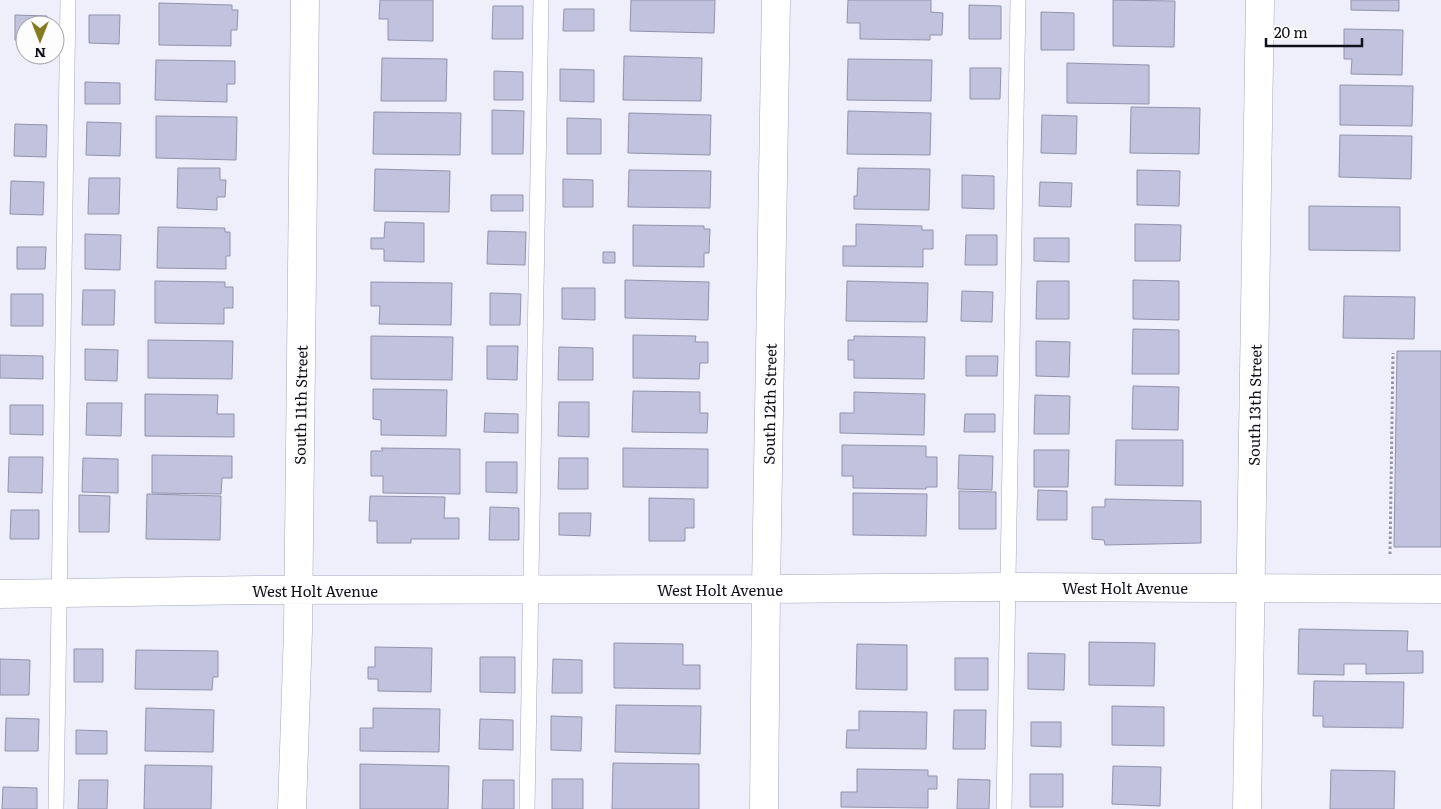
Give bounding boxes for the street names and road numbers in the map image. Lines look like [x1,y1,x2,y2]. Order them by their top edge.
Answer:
street label: South 12th Street [756,343,782,465]
street label: South 13th Street [1241,344,1267,466]
street label: South 11th Street [287,345,313,465]
street label: West Holt Avenue [1062,576,1188,599]
street label: West Holt Avenue [657,578,783,601]
street label: West Holt Avenue [252,579,378,602]

